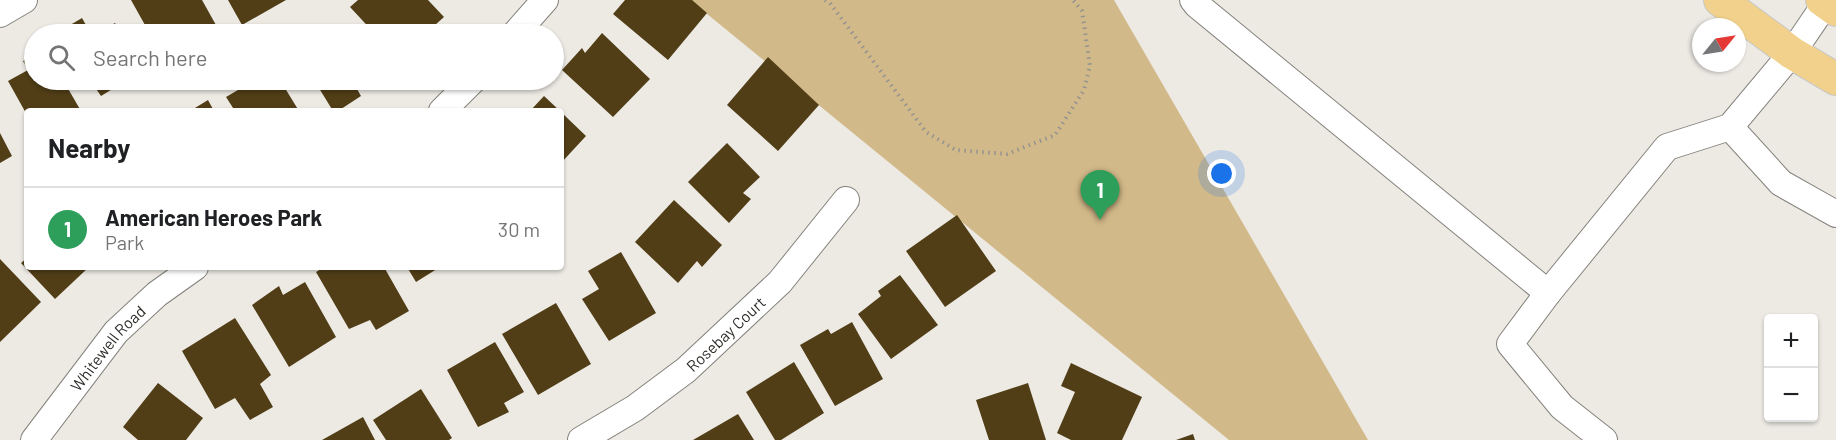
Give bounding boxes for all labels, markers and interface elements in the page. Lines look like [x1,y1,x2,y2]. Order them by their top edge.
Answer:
north arrow [1692,18,1746,72]
search box [24,24,564,90]
icon: search [45,41,78,74]
text: Search here [93,44,207,70]
text: Nearby [48,132,130,163]
your location [1207,159,1236,188]
pin: 1 [1080,170,1120,220]
text: American Heroes Park [105,204,322,230]
text: 1 [64,217,71,241]
text: 30 m [498,217,540,241]
text: Park [105,230,144,254]
street label: Rosebay Court [682,292,769,375]
street label: Whitewell Road [66,301,149,394]
map controls [1764,314,1818,422]
button: + [1764,314,1818,368]
button: − [1764,368,1818,422]

